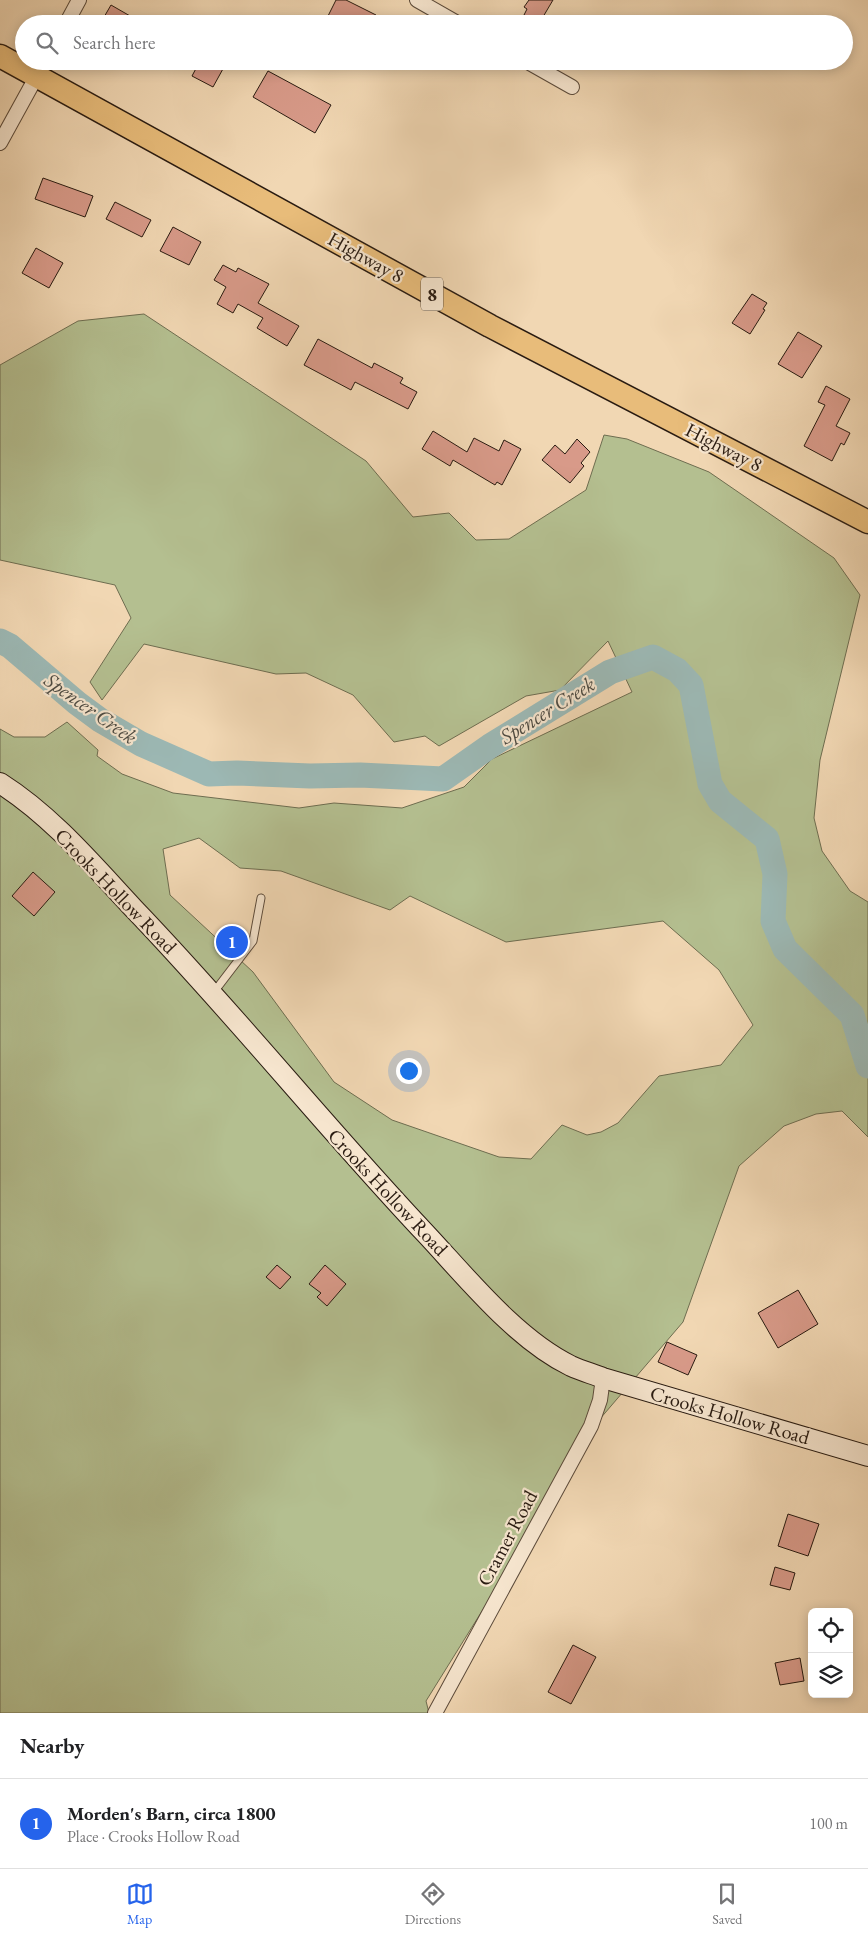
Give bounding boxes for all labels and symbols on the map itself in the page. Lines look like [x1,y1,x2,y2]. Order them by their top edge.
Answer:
street label: Highway 8 [323,225,409,289]
road number: 8 [421,278,443,310]
street label: Highway 8 [681,417,767,477]
water label: Spencer Creek [38,666,143,750]
water label: Spencer Creek [493,670,600,750]
street label: Crooks Hollow Road [49,823,183,960]
pin: 1 [216,923,248,961]
your location [396,1058,422,1084]
street label: Crooks Hollow Road [322,1123,454,1262]
street label: Crooks Hollow Road [647,1380,814,1450]
street label: Cramer Road [471,1485,543,1590]

